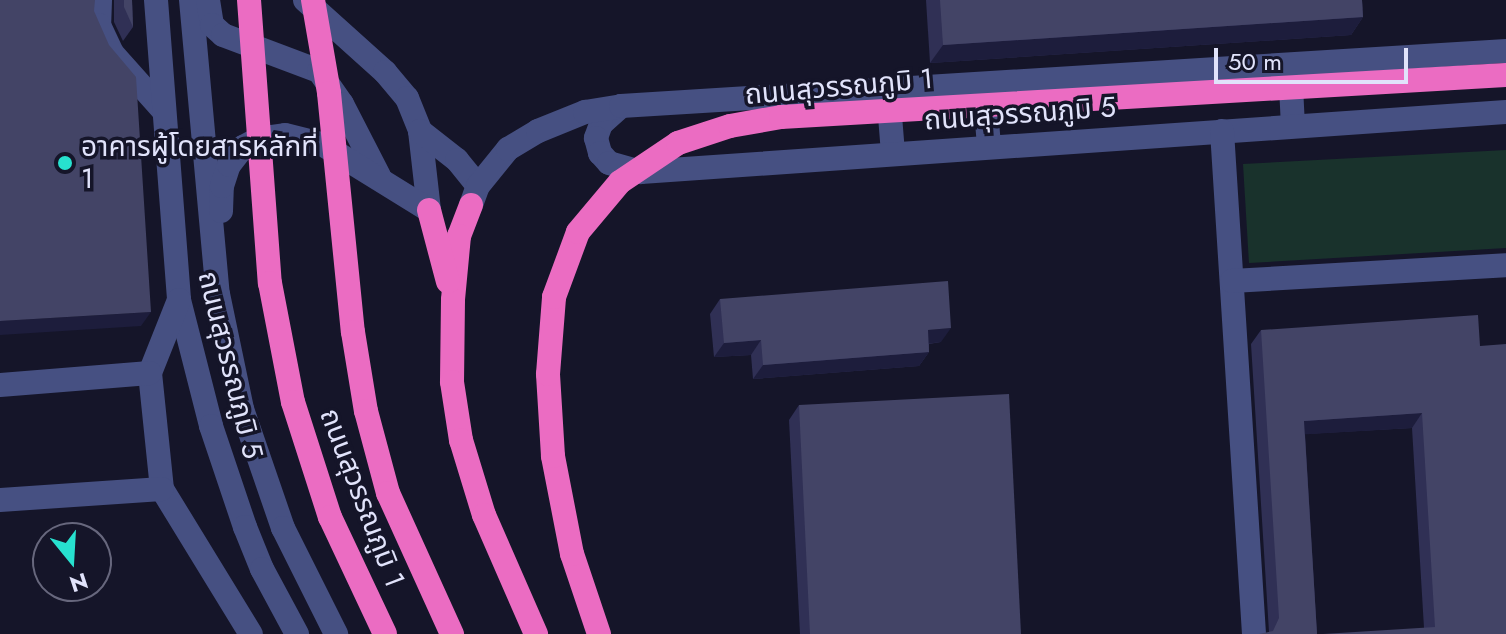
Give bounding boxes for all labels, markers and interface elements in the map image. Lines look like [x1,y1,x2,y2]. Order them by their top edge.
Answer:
scale bar [1218,32,1412,82]
text: 50 m [1228,44,1282,79]
street label: ถนนสุวรรณภูมิ 1 [743,62,935,112]
street label: ถนนสุวรรณภูมิ 5 [923,91,1117,137]
place label: อาคารผู้โดยสารหลักที่ 1 [81,130,318,196]
marker: อาคารผู้โดยสารหลักที่ 1 [56,154,74,172]
street label: ถนนสุวรรณภูมิ 5 [190,268,270,462]
street label: ถนนสุวรรณภูมิ 1 [312,404,412,592]
north arrow [32,522,112,602]
text: N [66,565,92,601]

